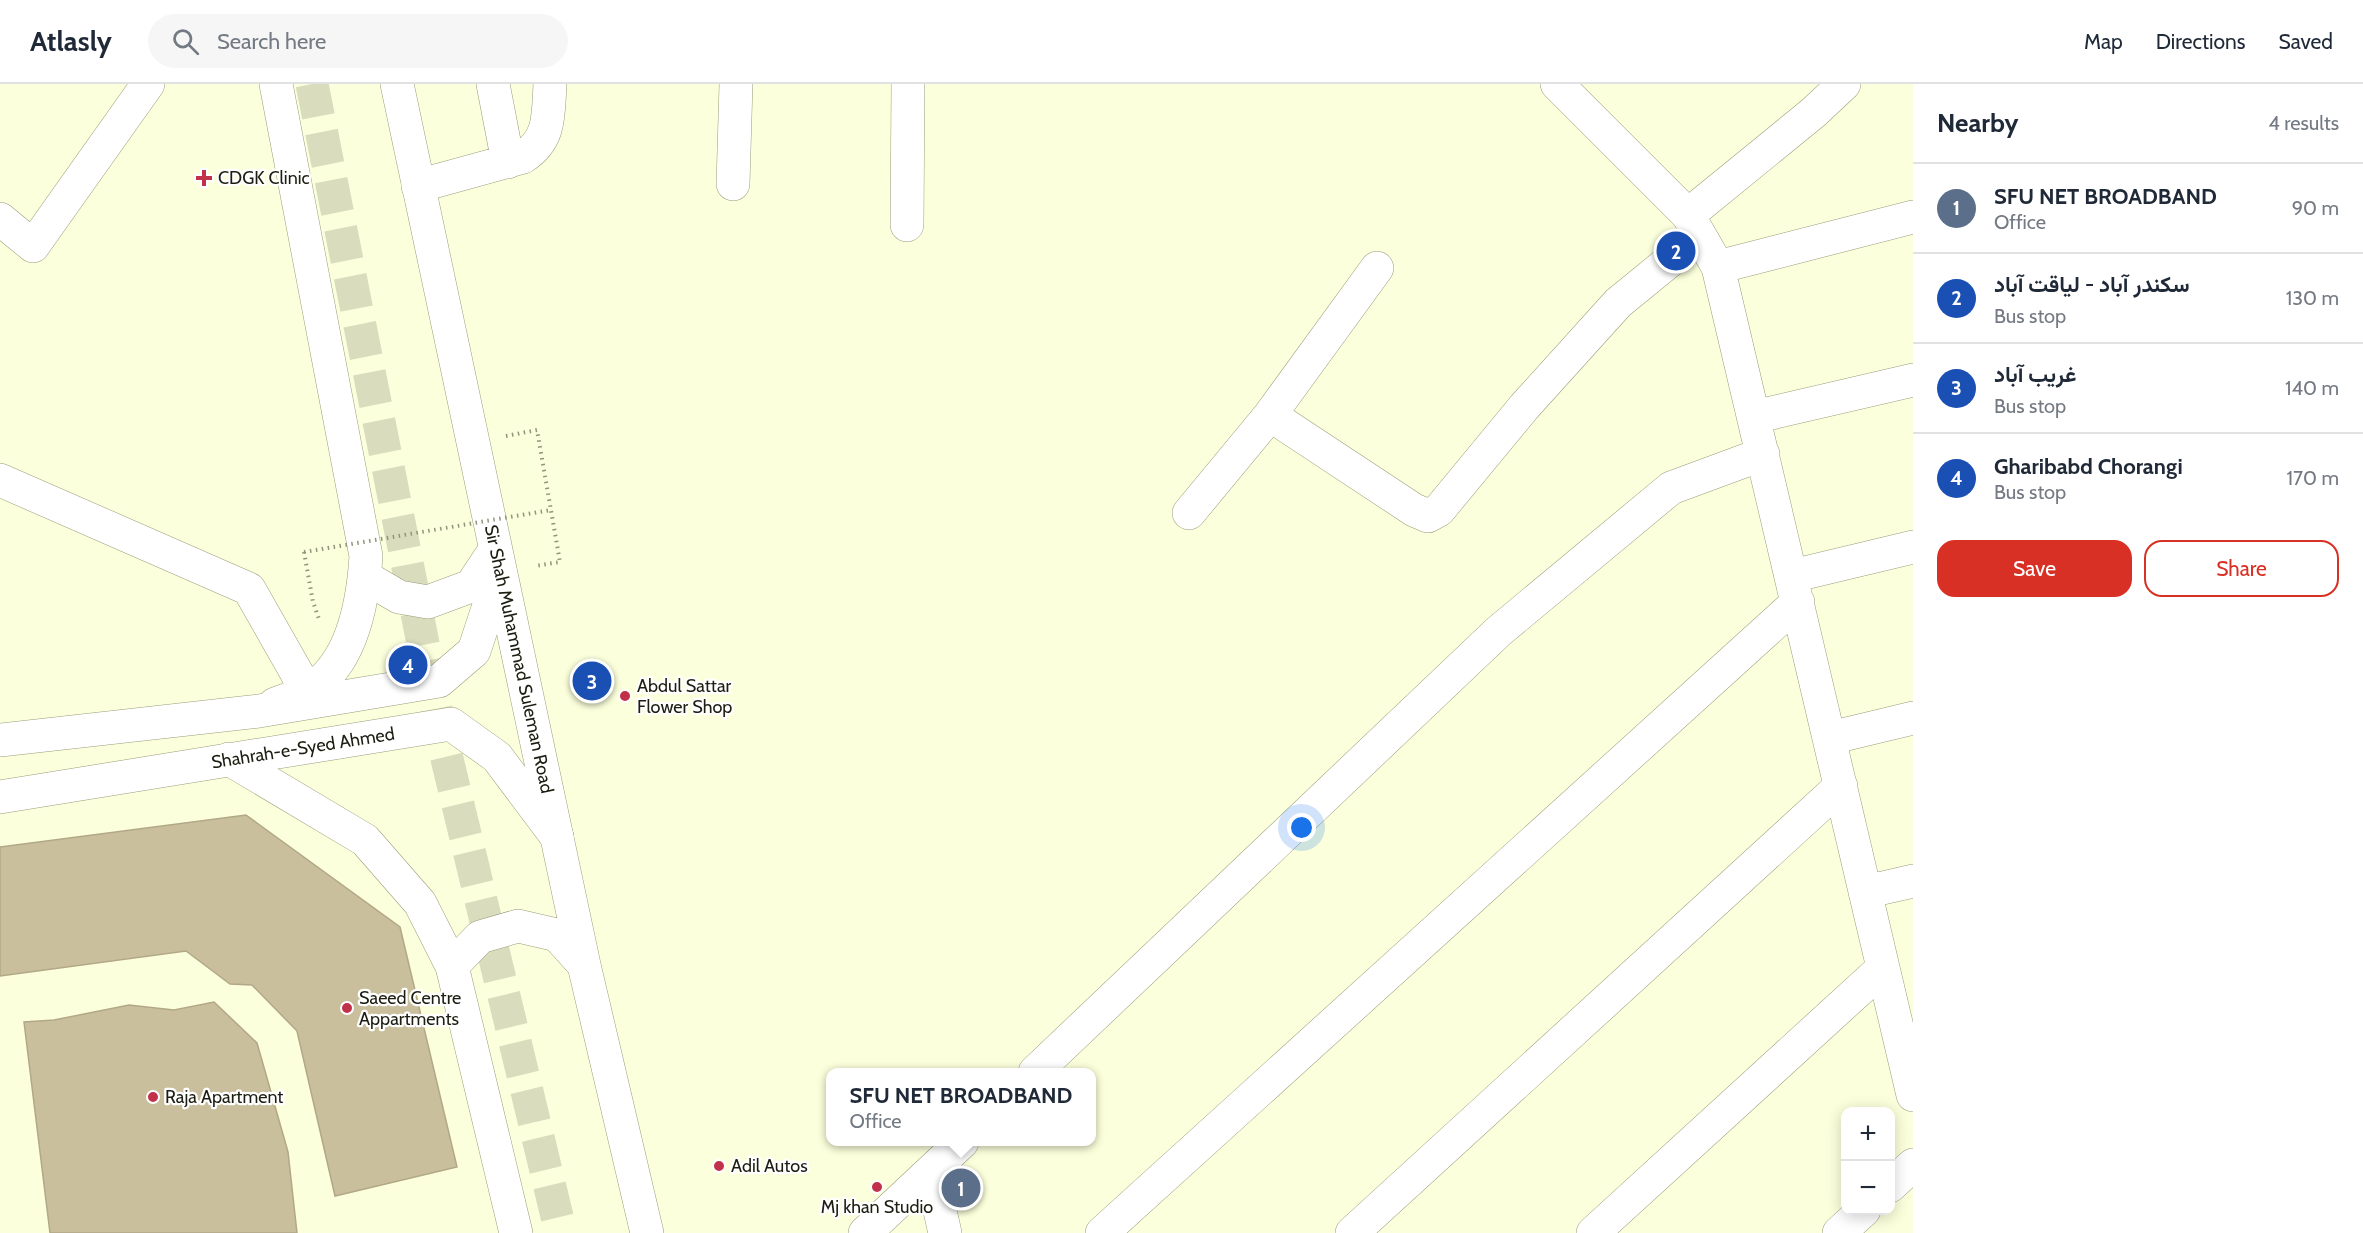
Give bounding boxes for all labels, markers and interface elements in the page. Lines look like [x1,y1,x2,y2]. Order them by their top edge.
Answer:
search box [148,14,568,68]
text: Atlasly [30,24,112,58]
icon: search [169,25,202,58]
text: Search here [217,28,326,55]
text: Map [2084,29,2123,54]
text: Directions [2156,29,2245,54]
text: Saved [2278,29,2333,54]
text: Nearby [1937,107,2018,139]
text: 4 results [2268,111,2339,135]
place label: CDGK Clinic [218,167,310,189]
marker: CDGK Clinic [195,169,213,187]
text: SFU NET BROADBAND [1994,183,2217,210]
text: 1 [1953,196,1960,220]
text: 90 m [2292,196,2339,220]
text: Office [1994,210,2046,234]
pin: 2 [1656,228,1696,274]
text: سکندر آباد - لیاقت آباد [1994,271,2190,298]
text: 2 [1951,286,1962,310]
text: 130 m [2286,286,2339,310]
text: Bus stop [1994,304,2066,328]
text: غریب آباد [1994,361,2077,388]
text: 3 [1951,376,1962,400]
text: 140 m [2285,376,2339,400]
text: Bus stop [1994,394,2066,418]
text: Gharibabd Chorangi [1994,453,2183,480]
text: 4 [1950,466,1963,490]
text: 170 m [2287,466,2339,490]
text: Bus stop [1994,480,2066,504]
street label: Sir Shah Muhammad Suleman Road [480,523,558,795]
button: Save [1937,540,2132,597]
button: Share [2144,540,2339,597]
pin: 4 [388,642,428,688]
pin: 3 [572,658,612,704]
place label: Abdul Sattar Flower Shop [637,675,732,718]
marker: Abdul Sattar Flower Shop [618,689,632,703]
street label: Shahrah-e-Syed Ahmed [210,723,396,773]
your location [1287,813,1316,842]
place label: Saeed Centre Appartments [359,987,461,1030]
marker: Saeed Centre Appartments [340,1001,354,1015]
popup [826,1068,1096,1146]
text: SFU NET BROADBAND [850,1082,1072,1109]
place label: Raja Apartment [165,1086,283,1108]
marker: Raja Apartment [146,1090,160,1104]
map controls [1841,1107,1895,1215]
button: + [1841,1107,1895,1161]
text: Office [850,1109,902,1133]
place label: Adil Autos [731,1155,808,1177]
marker: Adil Autos [712,1159,726,1173]
button: − [1841,1161,1895,1215]
pin: 1 [942,1166,980,1210]
marker: Mj khan Studio [870,1180,884,1194]
place label: Mj khan Studio [821,1196,933,1218]

